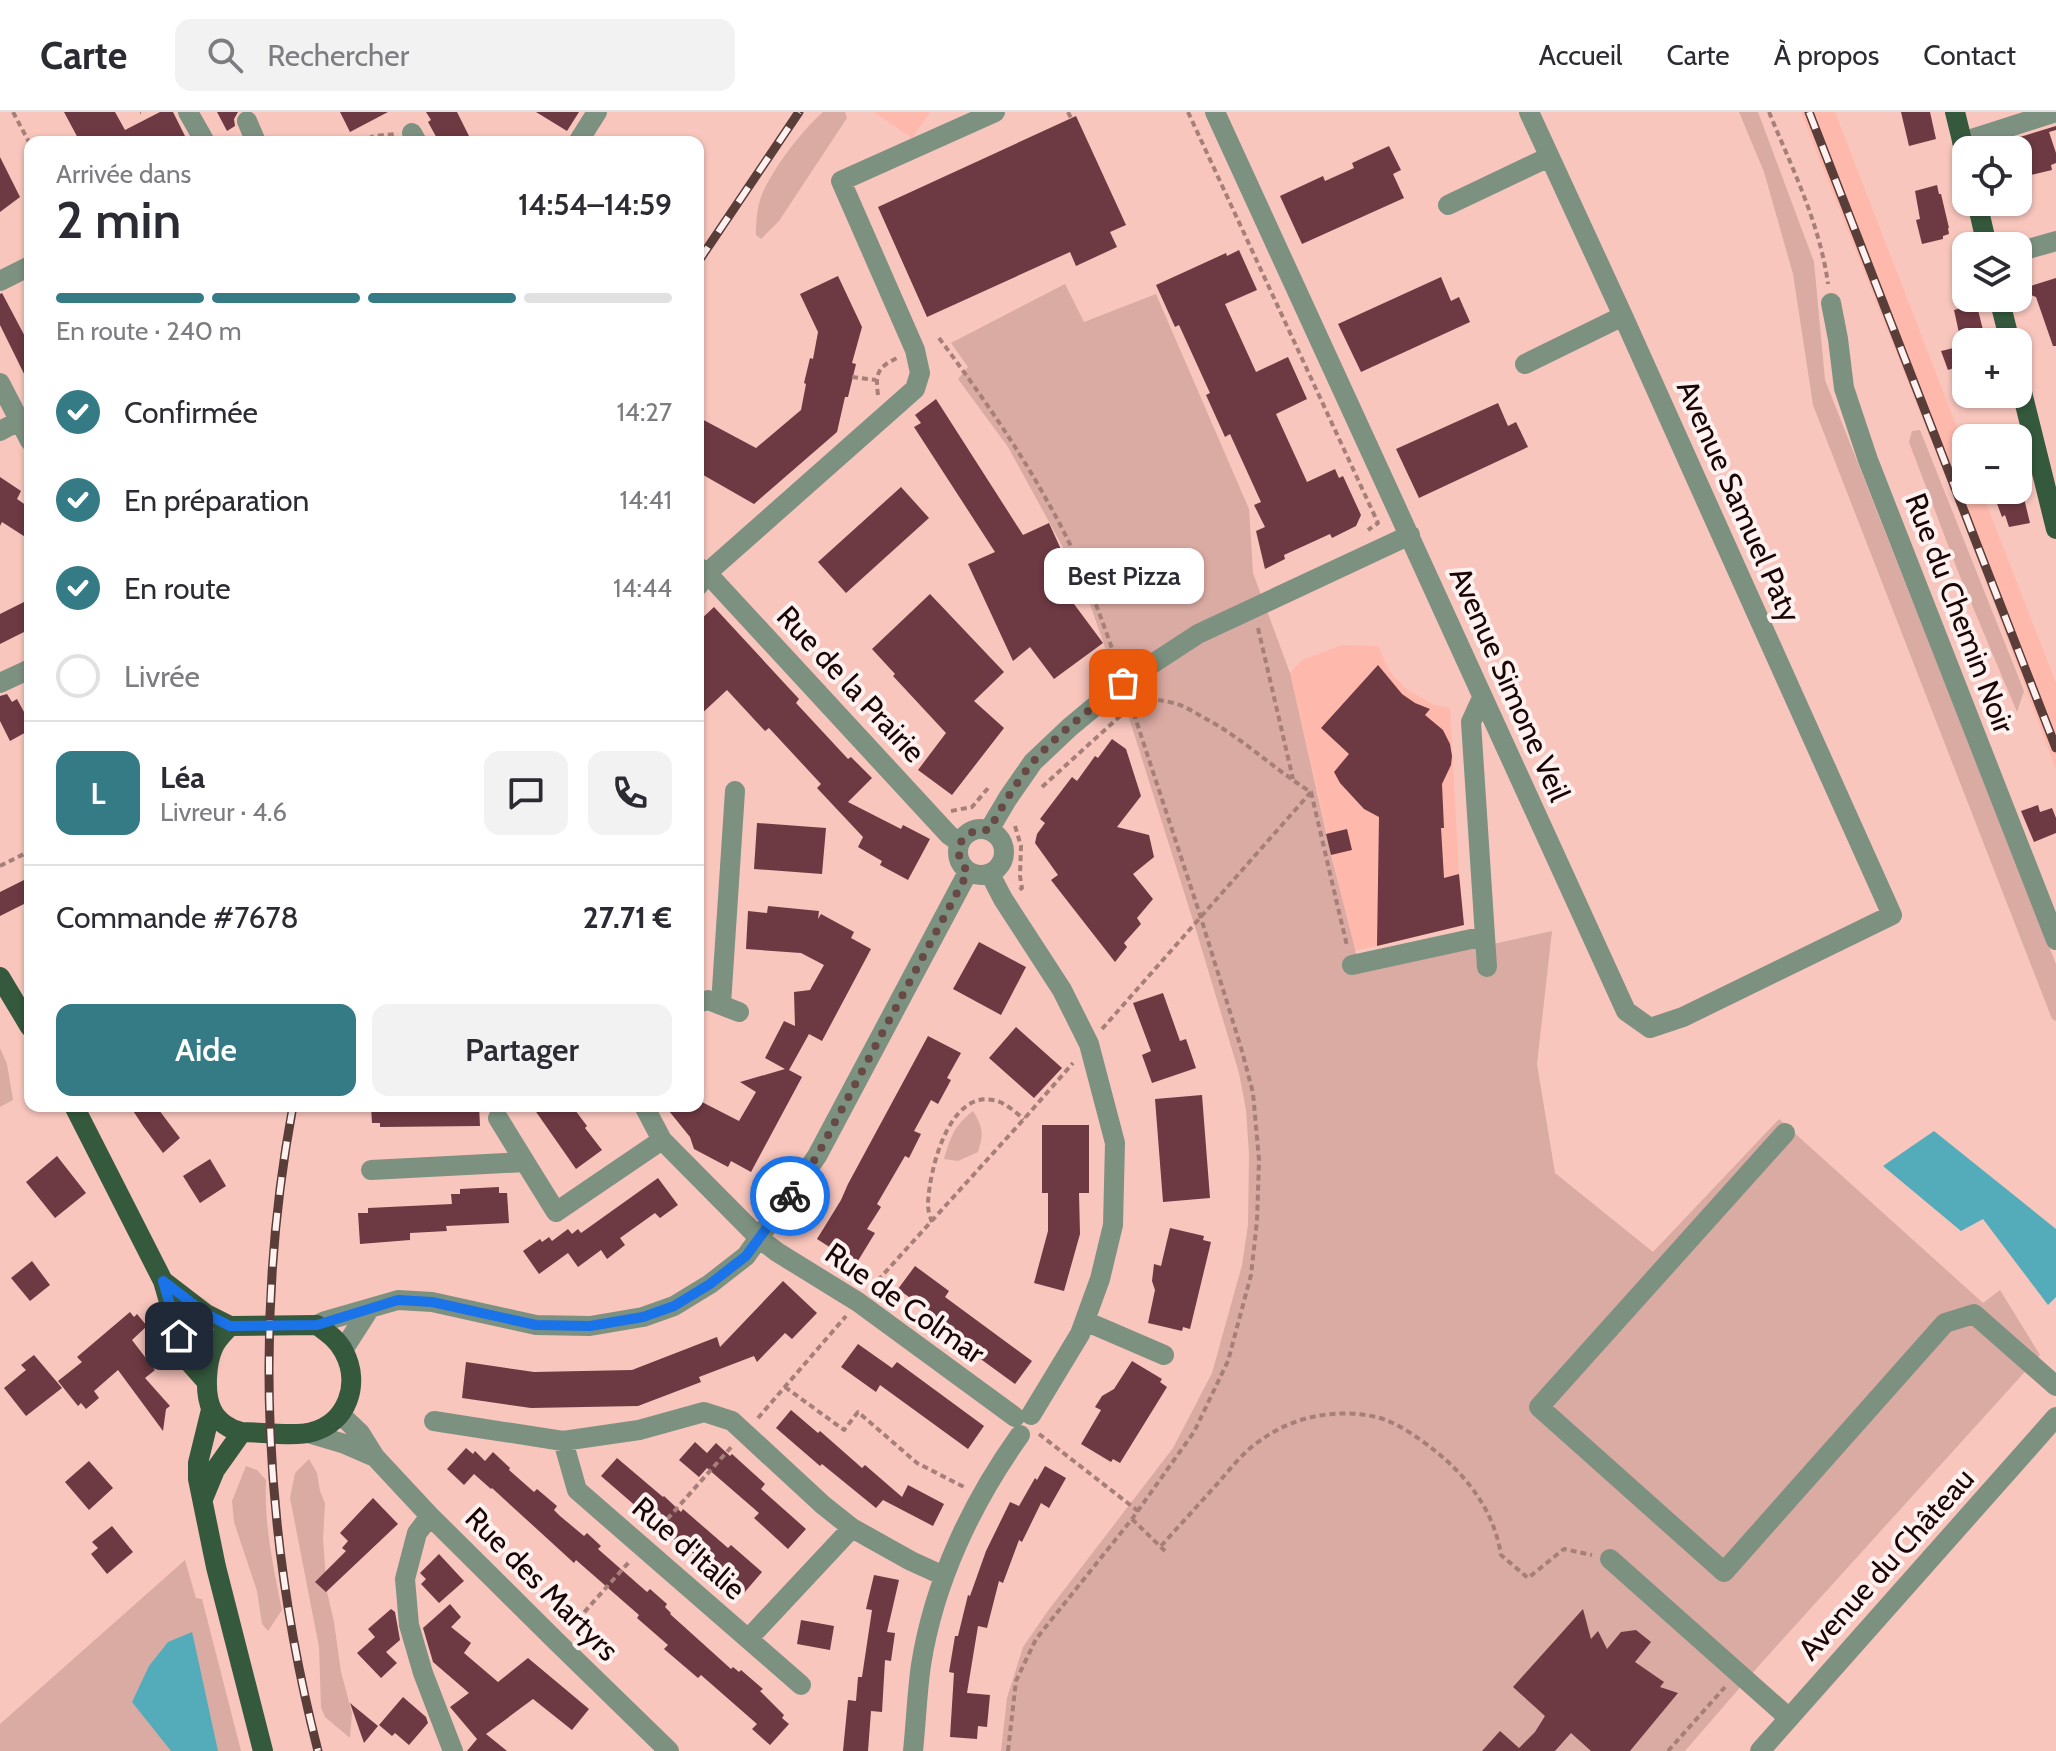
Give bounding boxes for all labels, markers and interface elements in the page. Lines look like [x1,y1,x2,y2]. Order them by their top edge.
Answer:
search box [175,19,735,91]
text: Carte [40,32,127,79]
icon: search [203,33,247,77]
text: Rechercher [267,37,409,74]
text: Accueil [1539,38,1622,72]
text: Carte [1666,38,1730,72]
text: À propos [1774,38,1879,72]
text: Contact [1923,38,2016,72]
map controls [1952,136,2032,504]
button: locate [1952,136,2032,216]
text: Arrivée dans [56,158,191,190]
text: 14:54–14:59 [518,186,672,223]
text: 2 min [56,188,181,251]
button: layers [1952,232,2032,312]
text: En route · 240 m [56,315,242,347]
button: + [1952,328,2032,408]
street label: Avenue Samuel Paty [1669,374,1809,628]
icon: check [56,390,100,434]
text: Confirmée [124,394,258,431]
text: 14:27 [616,396,672,428]
button: − [1952,424,2032,504]
icon: check [56,478,100,522]
text: En préparation [124,482,309,519]
text: 14:41 [620,484,672,516]
street label: Rue du Chemin Noir [1897,488,2023,739]
callout: Best Pizza [1043,547,1203,603]
text: Best Pizza [1067,560,1181,592]
street label: Avenue Simone Veil [1442,561,1578,807]
icon: check [56,566,100,610]
text: En route [124,570,231,607]
text: 14:44 [613,572,672,604]
street label: Rue de la Prairie [769,598,933,770]
pin [1089,649,1157,717]
text: Livrée [124,658,200,695]
icon: bag [1101,661,1145,705]
button: chat [484,751,568,835]
button: phone [588,751,672,835]
text: Léa [160,759,205,796]
text: L [90,775,106,812]
text: Livreur · 4.6 [160,796,287,828]
text: Commande #7678 [56,899,299,936]
text: 27.71 € [583,899,672,936]
button: Aide [56,1004,356,1096]
button: Partager [372,1004,672,1096]
courier [750,1156,830,1236]
icon: bike [768,1174,812,1218]
street label: Rue de Colmar [818,1234,992,1372]
pin [145,1302,213,1370]
icon: home [157,1314,201,1358]
street label: Avenue du Château [1790,1460,1982,1668]
street label: Rue d'Italie [625,1489,753,1607]
street label: Rue des Martyrs [458,1500,626,1668]

